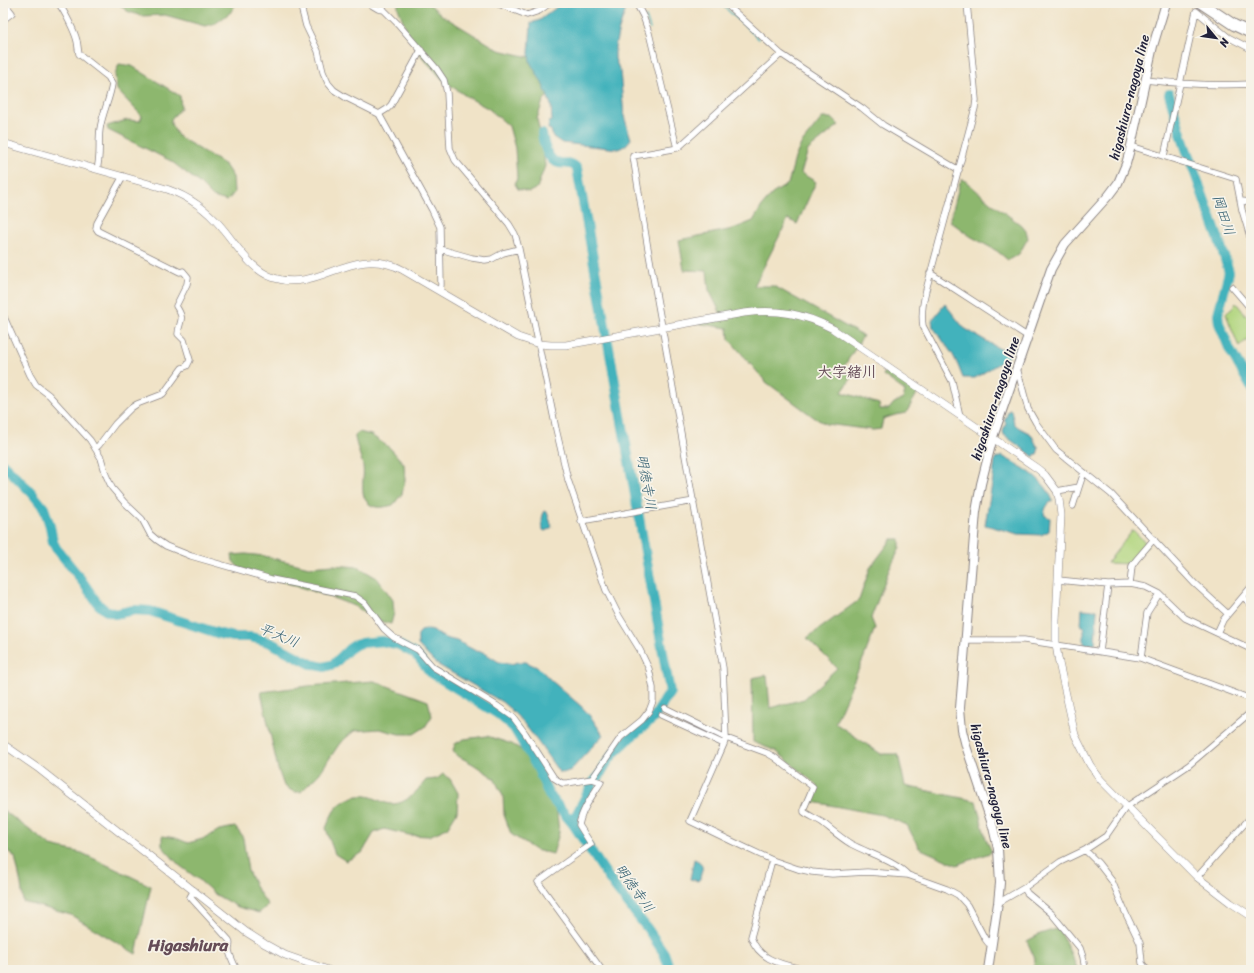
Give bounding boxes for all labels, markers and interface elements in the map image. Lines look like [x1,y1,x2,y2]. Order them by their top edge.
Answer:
north arrow [1196,18,1236,58]
street label: higashiura-nagoya line [1103,32,1156,163]
text: N [1214,34,1235,51]
water label: 岡田川 [1205,191,1242,239]
street label: higashiura-nagoya line [964,333,1026,464]
district label: 大字緒川 [817,359,877,385]
water label: 明徳寺川 [629,452,664,512]
water label: 平大川 [255,616,303,655]
street label: higashiura-nagoya line [964,720,1019,851]
water label: 明徳寺川 [608,858,661,918]
district label: Higashiura [147,930,228,960]

